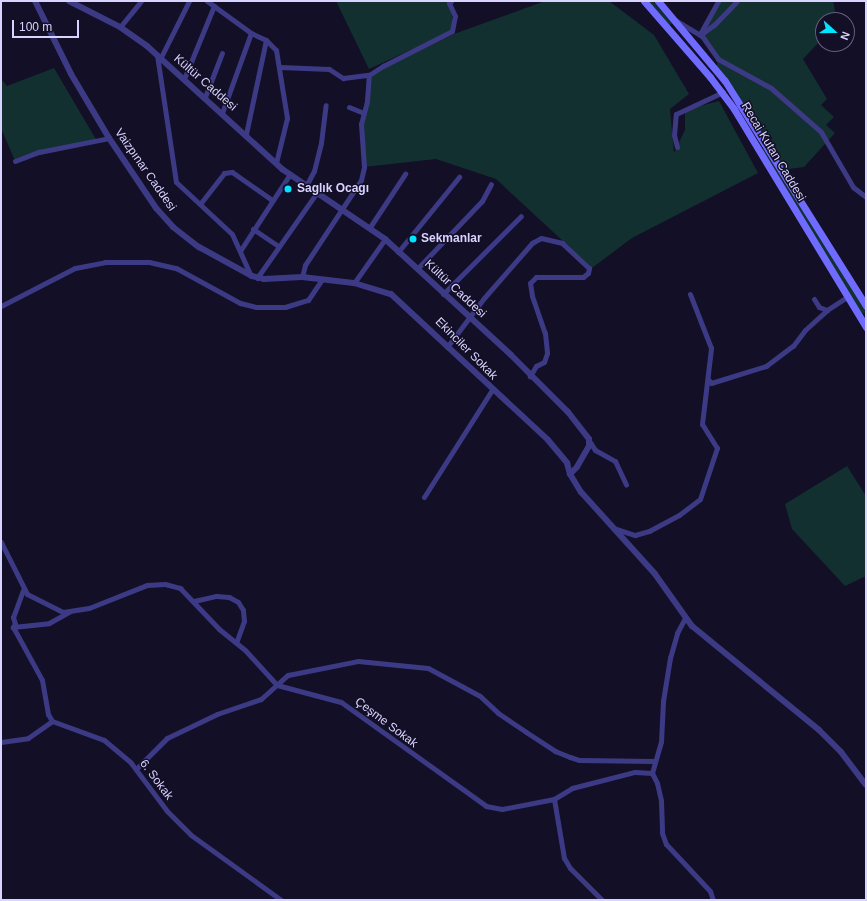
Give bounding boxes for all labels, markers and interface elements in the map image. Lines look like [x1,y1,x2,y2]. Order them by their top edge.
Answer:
scale bar [14,12,81,38]
north arrow [815,12,855,52]
text: 100 m [19,20,52,34]
text: N [838,30,852,42]
street label: Kültür Caddesi [171,52,239,114]
street label: Recai Kutan Caddesi [738,100,808,204]
street label: Vaizpınar Caddesi [111,126,179,214]
place label: Saglık Ocagı [297,182,369,196]
marker: Saglık Ocagı [282,183,294,195]
place label: Sekmanlar [421,232,482,246]
marker: Sekmanlar [408,234,418,244]
street label: Kültür Caddesi [421,257,489,321]
street label: Ekinciler Sokak [432,315,500,383]
street label: Çeşme Sokak [352,695,420,751]
street label: 6. Sokak [136,757,176,803]

